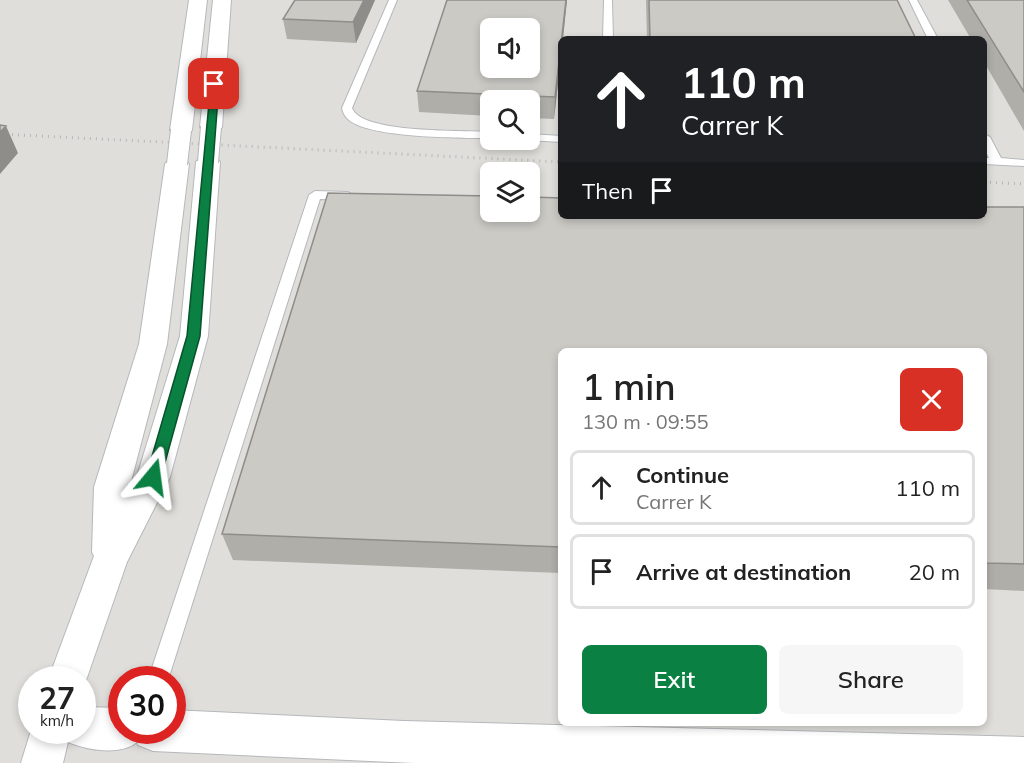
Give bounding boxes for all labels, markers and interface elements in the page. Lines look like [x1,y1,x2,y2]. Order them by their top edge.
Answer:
map controls [480,18,540,222]
button: sound [480,18,540,78]
text: 110 m [681,56,806,109]
pin [188,58,239,109]
icon: ahead [582,60,660,138]
icon: arrive [197,67,230,100]
button: search [480,90,540,150]
text: Carrer K [681,108,783,142]
button: layers [480,162,540,222]
icon: arrive [645,174,678,207]
text: Then [582,177,633,205]
text: 1 min [582,364,676,409]
button: close [900,368,963,431]
text: 130 m · 09:55 [582,409,708,434]
position arrow [121,445,185,509]
text: Continue [636,461,729,489]
icon: ahead [585,471,618,504]
text: 110 m [895,474,960,502]
text: Carrer K [636,489,712,514]
icon: arrive [585,555,618,588]
text: Arrive at destination [636,558,851,586]
text: 20 m [909,558,960,586]
button: Exit [582,645,767,714]
button: Share [779,645,963,714]
speed limit sign: 30 [108,666,186,744]
text: 27 [39,679,75,717]
text: km/h [40,711,74,730]

